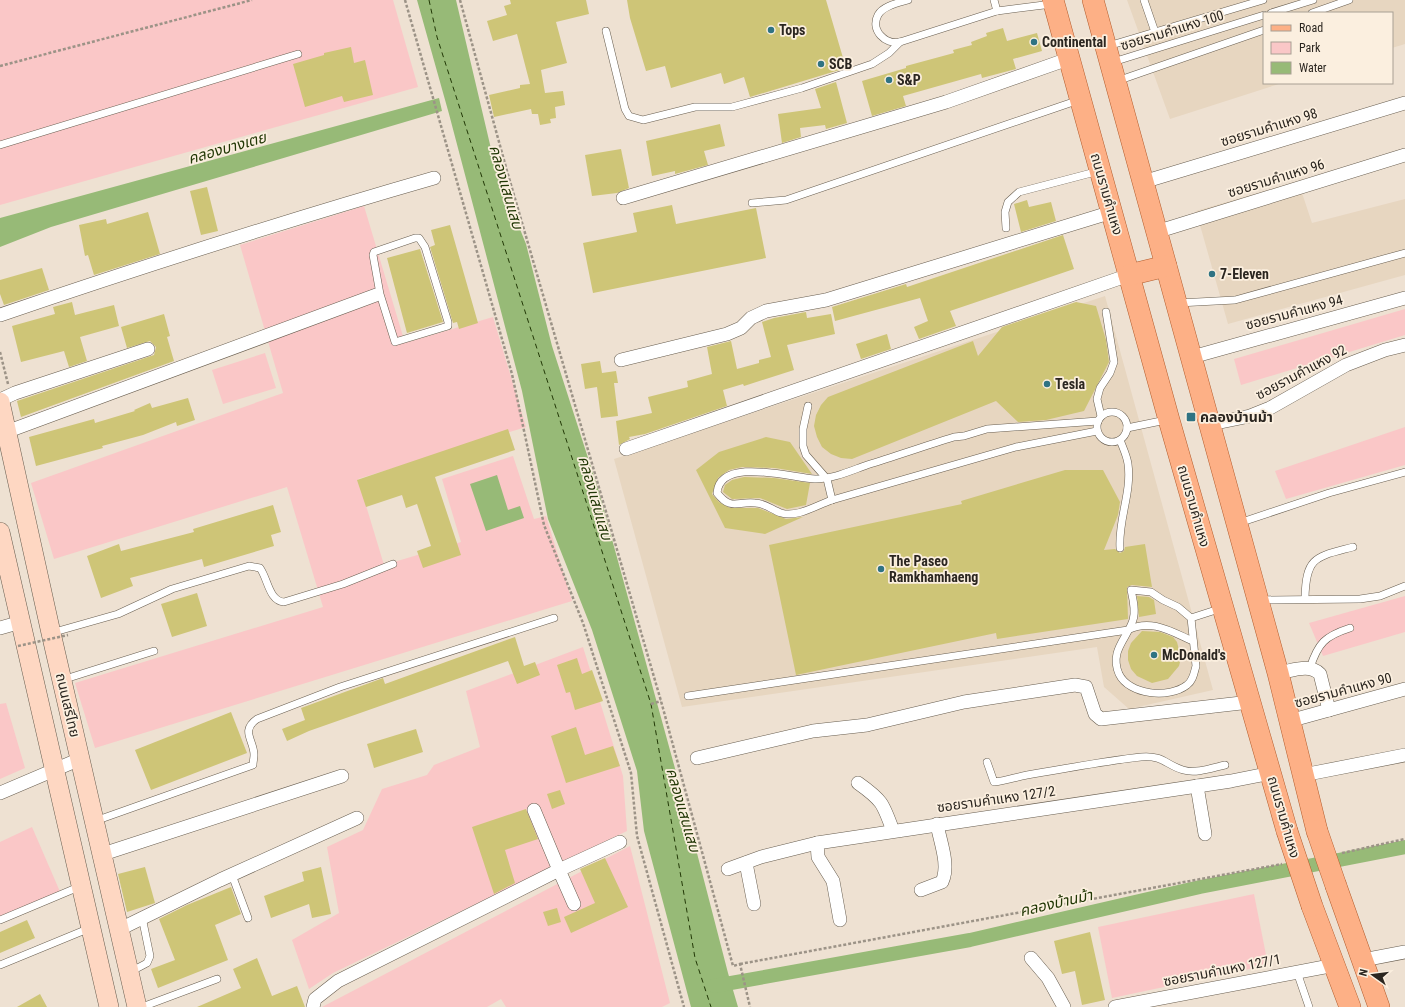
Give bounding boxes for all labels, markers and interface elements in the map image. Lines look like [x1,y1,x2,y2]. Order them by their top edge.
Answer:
street label: ซอยรามคำแหง 100 [1118,7,1226,53]
legend [1263,12,1393,84]
text: Road [1299,21,1323,35]
place label: Tops [779,22,805,38]
marker: Tops [766,25,776,35]
place label: Continental [1042,34,1107,50]
marker: Continental [1029,37,1039,47]
text: Park [1299,41,1321,55]
place label: SCB [829,56,853,72]
marker: SCB [816,59,826,69]
text: Water [1299,61,1327,75]
place label: S&P [897,72,921,88]
marker: S&P [884,75,894,85]
street label: ซอยรามคําแหง 98 [1219,105,1319,149]
water label: คลองบางเตย [186,128,269,168]
water label: คลองแสนแสบ [485,143,527,232]
street label: ถนนรามคำแหง [1088,151,1126,237]
street label: ซอยรามคําแหง 96 [1226,156,1326,200]
place label: 7-Eleven [1220,266,1269,282]
marker: 7-Eleven [1207,269,1217,279]
street label: ซอยรามคําแหง 94 [1244,291,1345,333]
street label: ซอยรามคําแหง 92 [1253,341,1349,403]
place label: Tesla [1055,376,1086,392]
marker: Tesla [1042,379,1052,389]
place label: คลองบ้านม้า [1200,409,1273,425]
marker: คลองบ้านม้า [1185,411,1197,423]
water label: คลองแสนแสบ [574,454,616,543]
street label: ถนนรามคำแหง [1175,463,1213,549]
place label: The Paseo Ramkhamhaeng [889,553,978,585]
marker: The Paseo Ramkhamhaeng [876,564,886,574]
place label: McDonald's [1162,647,1226,663]
marker: McDonald's [1149,650,1159,660]
street label: ซอยรามคำแหง 90 [1293,669,1394,711]
street label: ถนนเสรีไทย [53,671,83,739]
water label: คลองแสนแสบ [662,766,704,855]
street label: ถนนรามคำแหง [1265,774,1303,860]
street label: ซอยรามคำแหง 127/2 [936,783,1056,815]
water label: คลองบ้านม้า [1018,886,1095,920]
street label: ซอยรามคำแหง 127/1 [1162,951,1282,989]
north arrow [1353,955,1393,995]
text: N [1357,968,1371,978]

